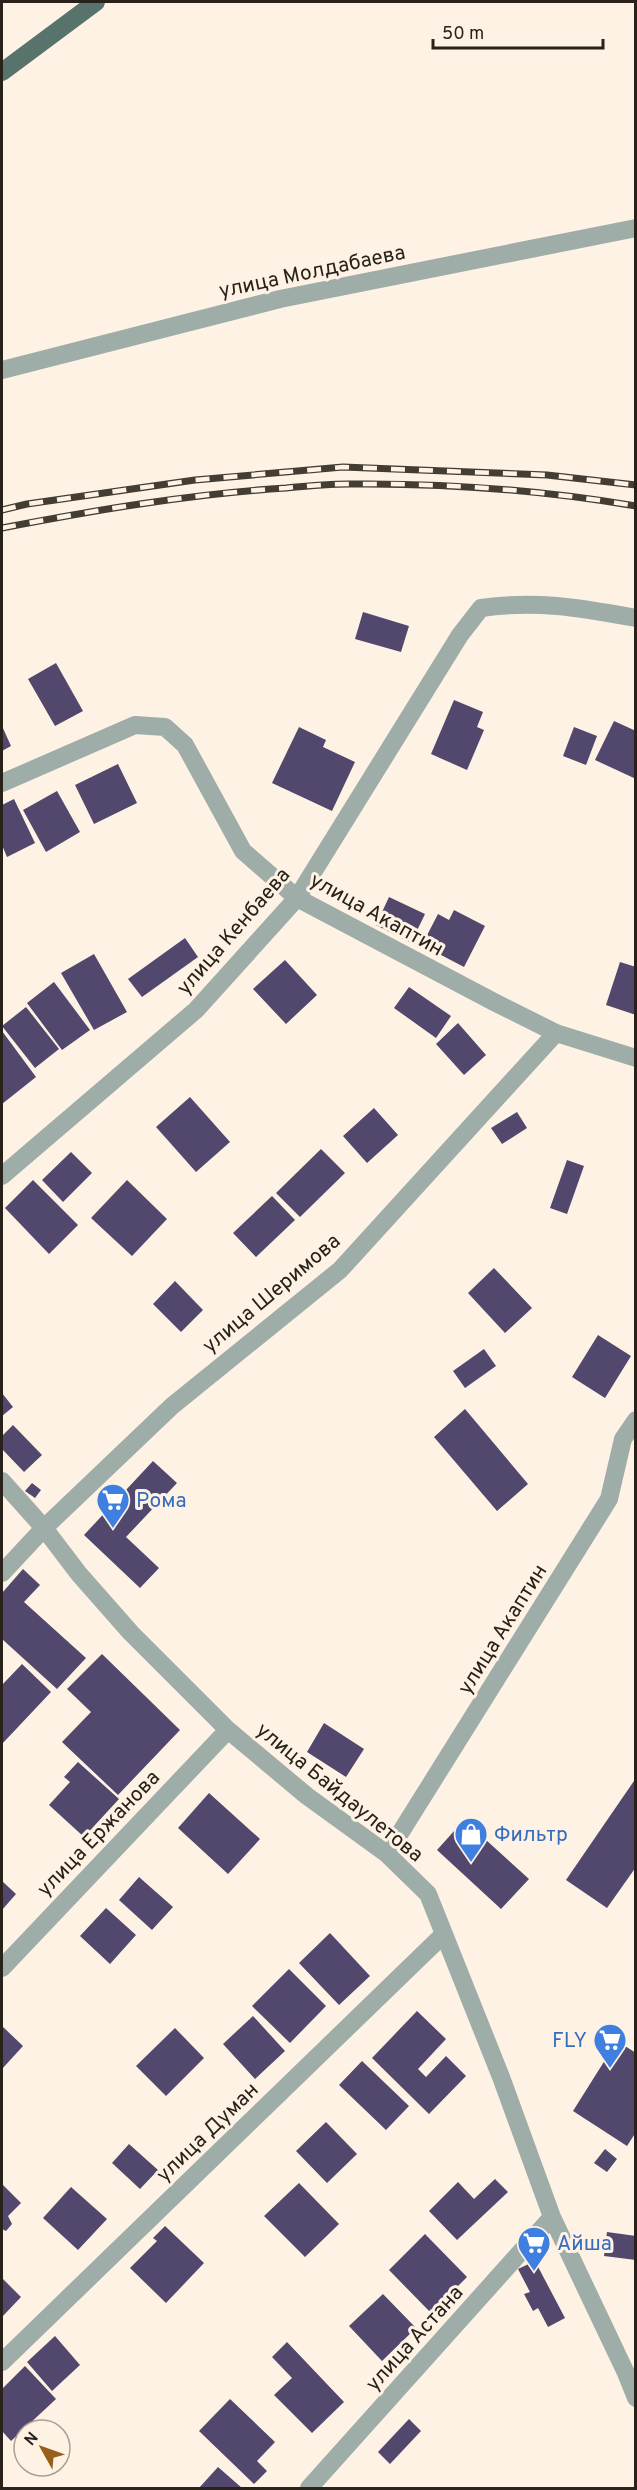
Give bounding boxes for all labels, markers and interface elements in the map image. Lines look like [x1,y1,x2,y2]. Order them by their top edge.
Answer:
scale bar [433,12,602,50]
text: 50 m [442,23,484,46]
street label: улица Молдабаева [217,240,408,305]
street label: улица Кенбаева [171,863,297,1001]
street label: улица Акаптин [305,867,448,963]
street label: улица Шеримова [197,1228,347,1360]
supermarket icon: Рома [95,1482,131,1529]
place label: Рома [136,1488,187,1515]
street label: улица Акаптин [452,1560,554,1700]
street label: улица Байдаулетова [250,1717,428,1869]
street label: улица Ержанова [32,1765,166,1903]
shop icon: Фильтр [453,1816,489,1863]
place label: Фильтр [494,1822,568,1849]
supermarket icon: FLY [592,2022,628,2069]
place label: FLY [552,2028,587,2055]
street label: улица Думан [151,2077,265,2189]
supermarket icon: Айша [516,2225,552,2272]
place label: Айша [557,2231,612,2258]
street label: улица Астана [360,2280,470,2398]
north arrow [12,2418,72,2478]
text: N [21,2429,43,2450]

